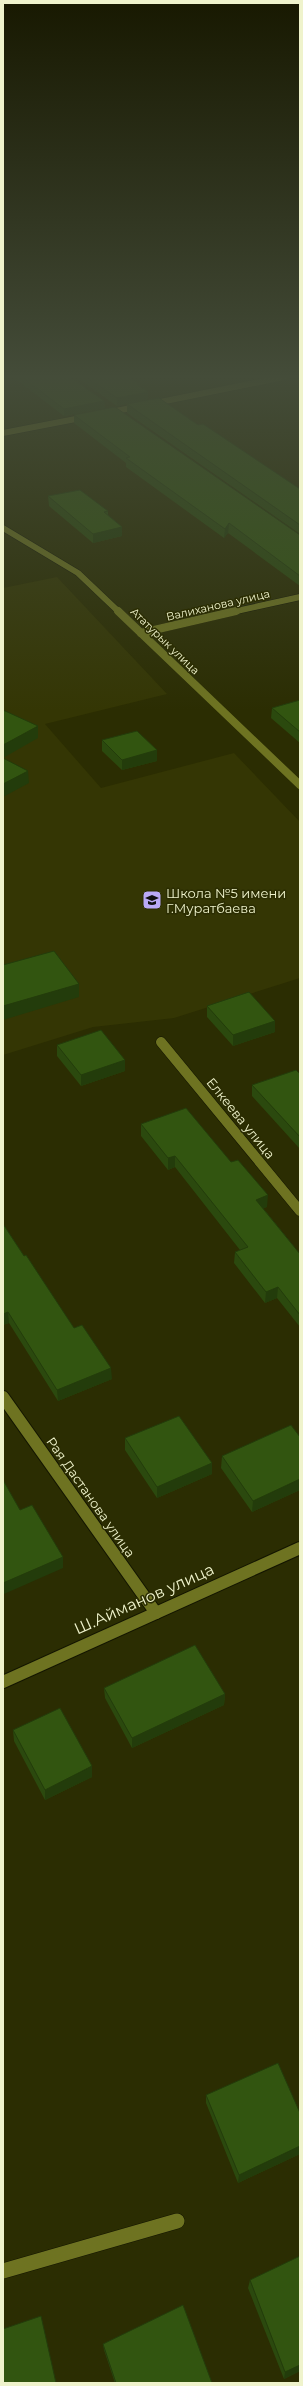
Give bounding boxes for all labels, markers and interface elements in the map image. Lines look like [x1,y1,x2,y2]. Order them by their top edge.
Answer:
street label: Валиханова улица [165,586,271,624]
street label: Ататурык улица [128,605,202,677]
place label: Школа №5 имени Г.Муратбаева [166,885,286,916]
school or university icon: Школа №5 имени Г.Муратбаева [141,889,163,911]
street label: Елкеева улица [203,1074,279,1162]
street label: Рая Дастанова улица [43,1434,139,1560]
street label: Ш.Айманов улица [71,1560,217,1638]

